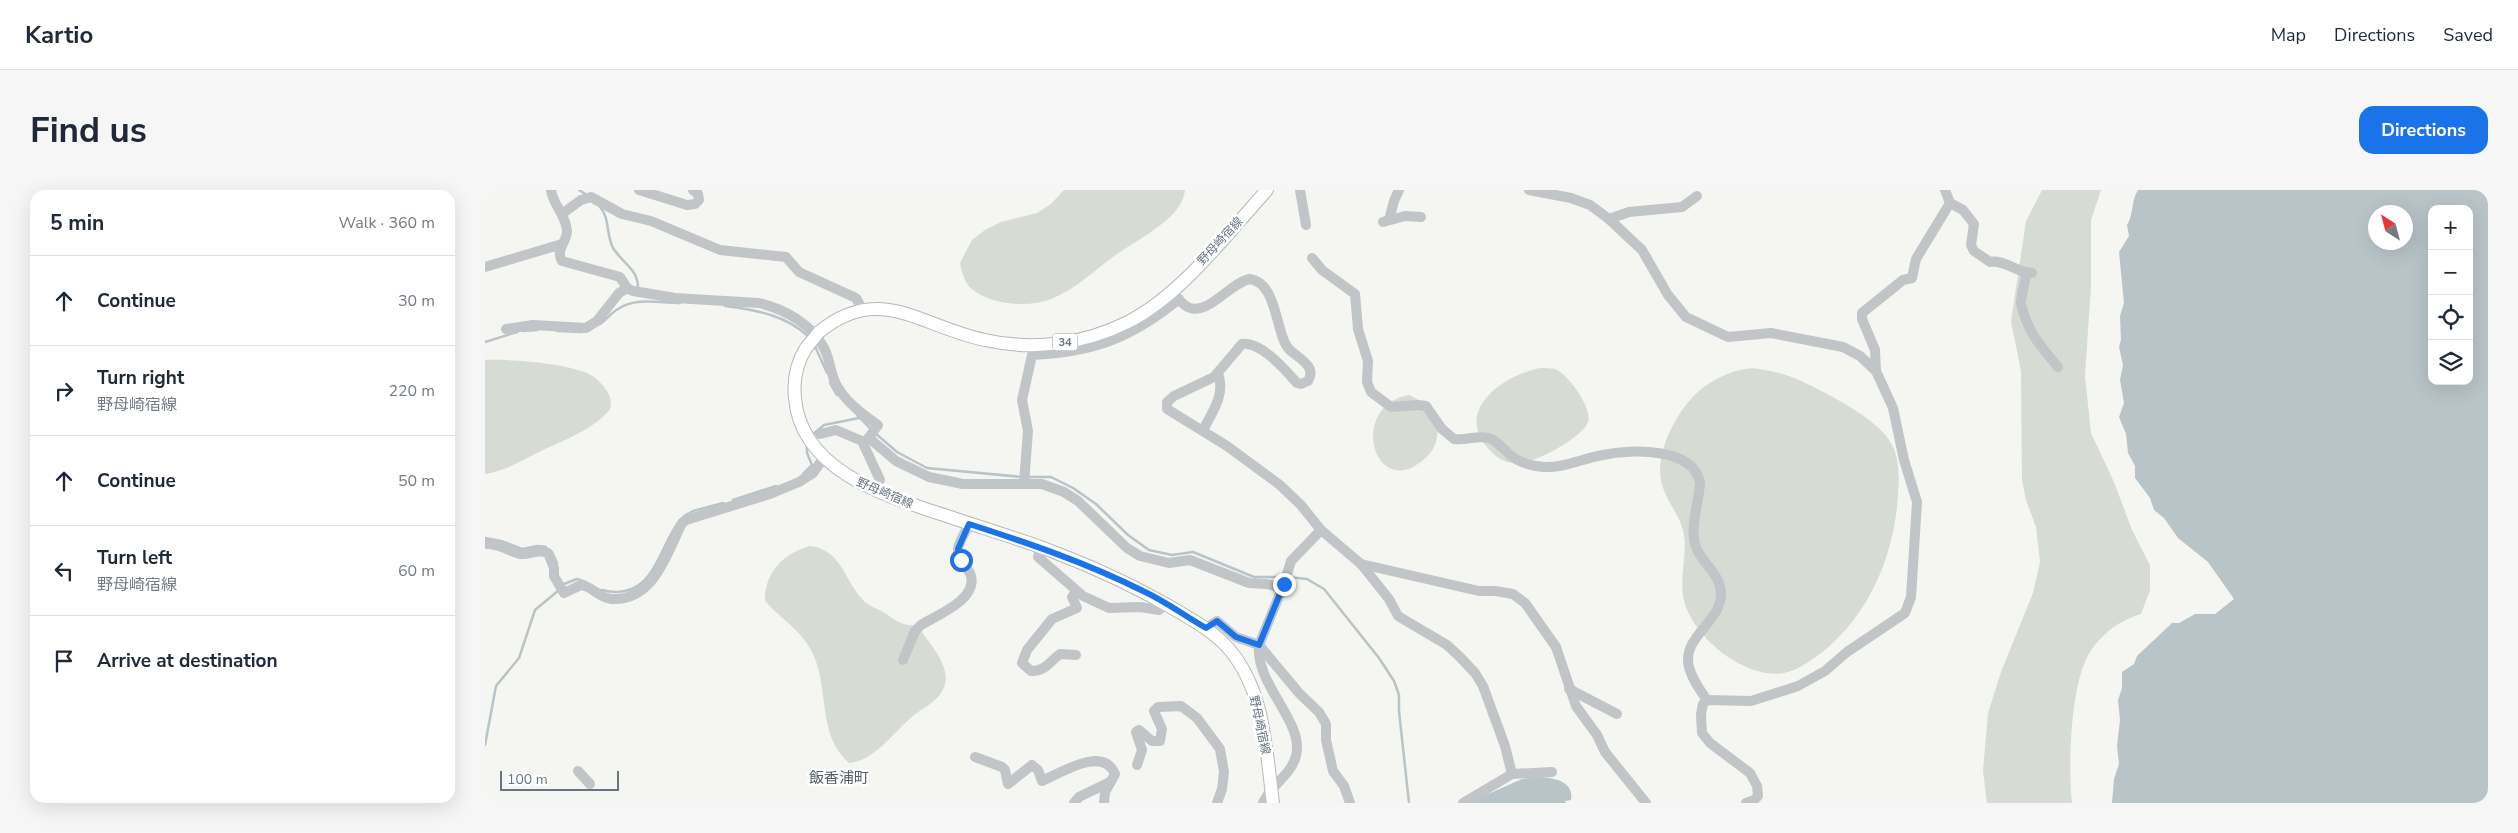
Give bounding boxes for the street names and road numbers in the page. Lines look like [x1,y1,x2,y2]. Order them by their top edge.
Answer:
street label: 野母崎宿線 [1194,214,1246,268]
road number: 34 [1053,334,1077,350]
street label: 野母崎宿線 [854,474,916,512]
street label: 野母崎宿線 [1246,694,1274,756]

